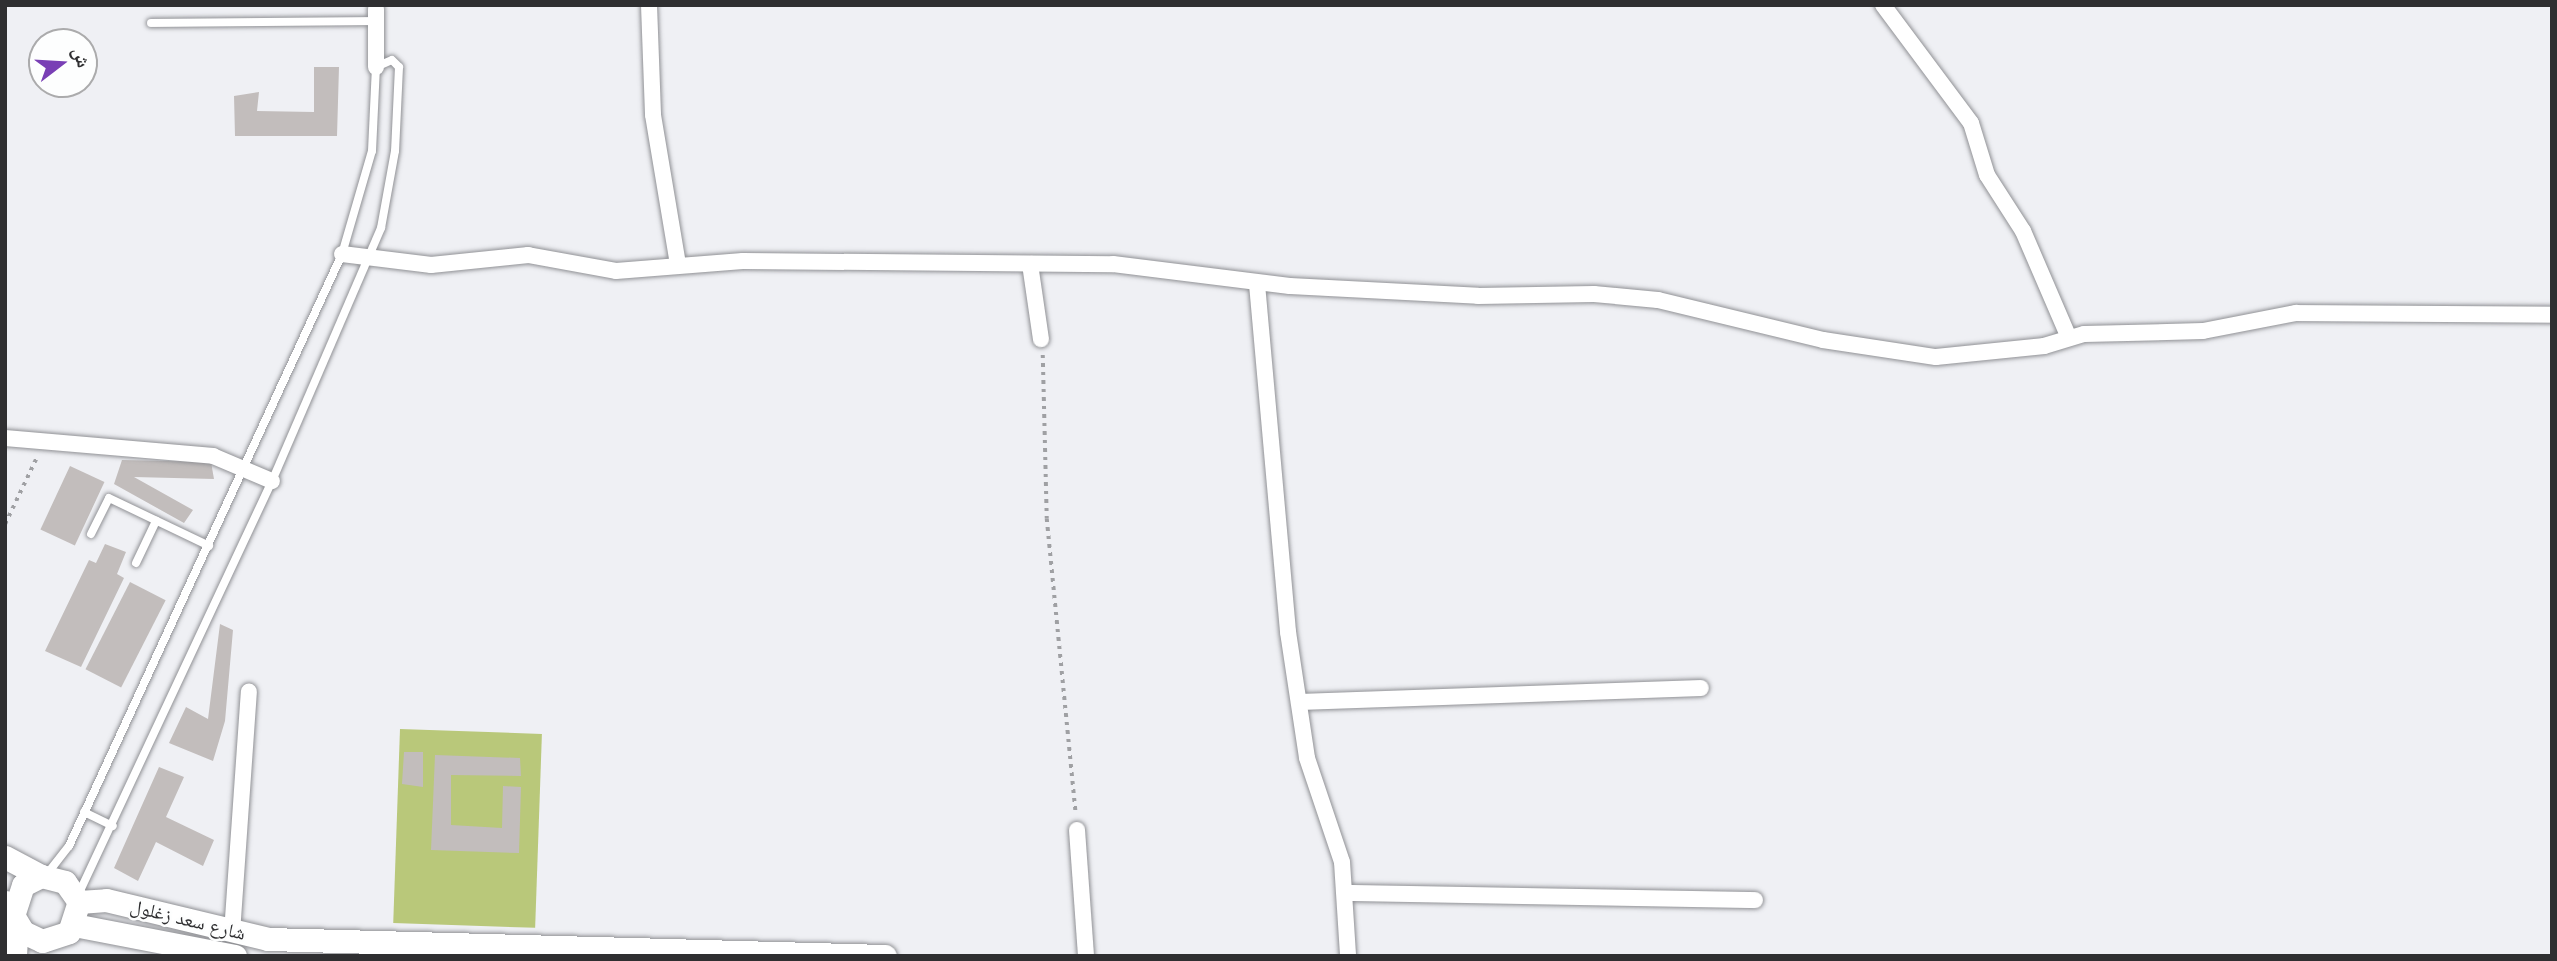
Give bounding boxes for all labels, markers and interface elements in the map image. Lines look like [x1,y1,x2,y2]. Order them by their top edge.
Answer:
north arrow [28,28,98,98]
text: ش [69,45,95,70]
street label: شارع سعد زغلول [128,895,248,945]

